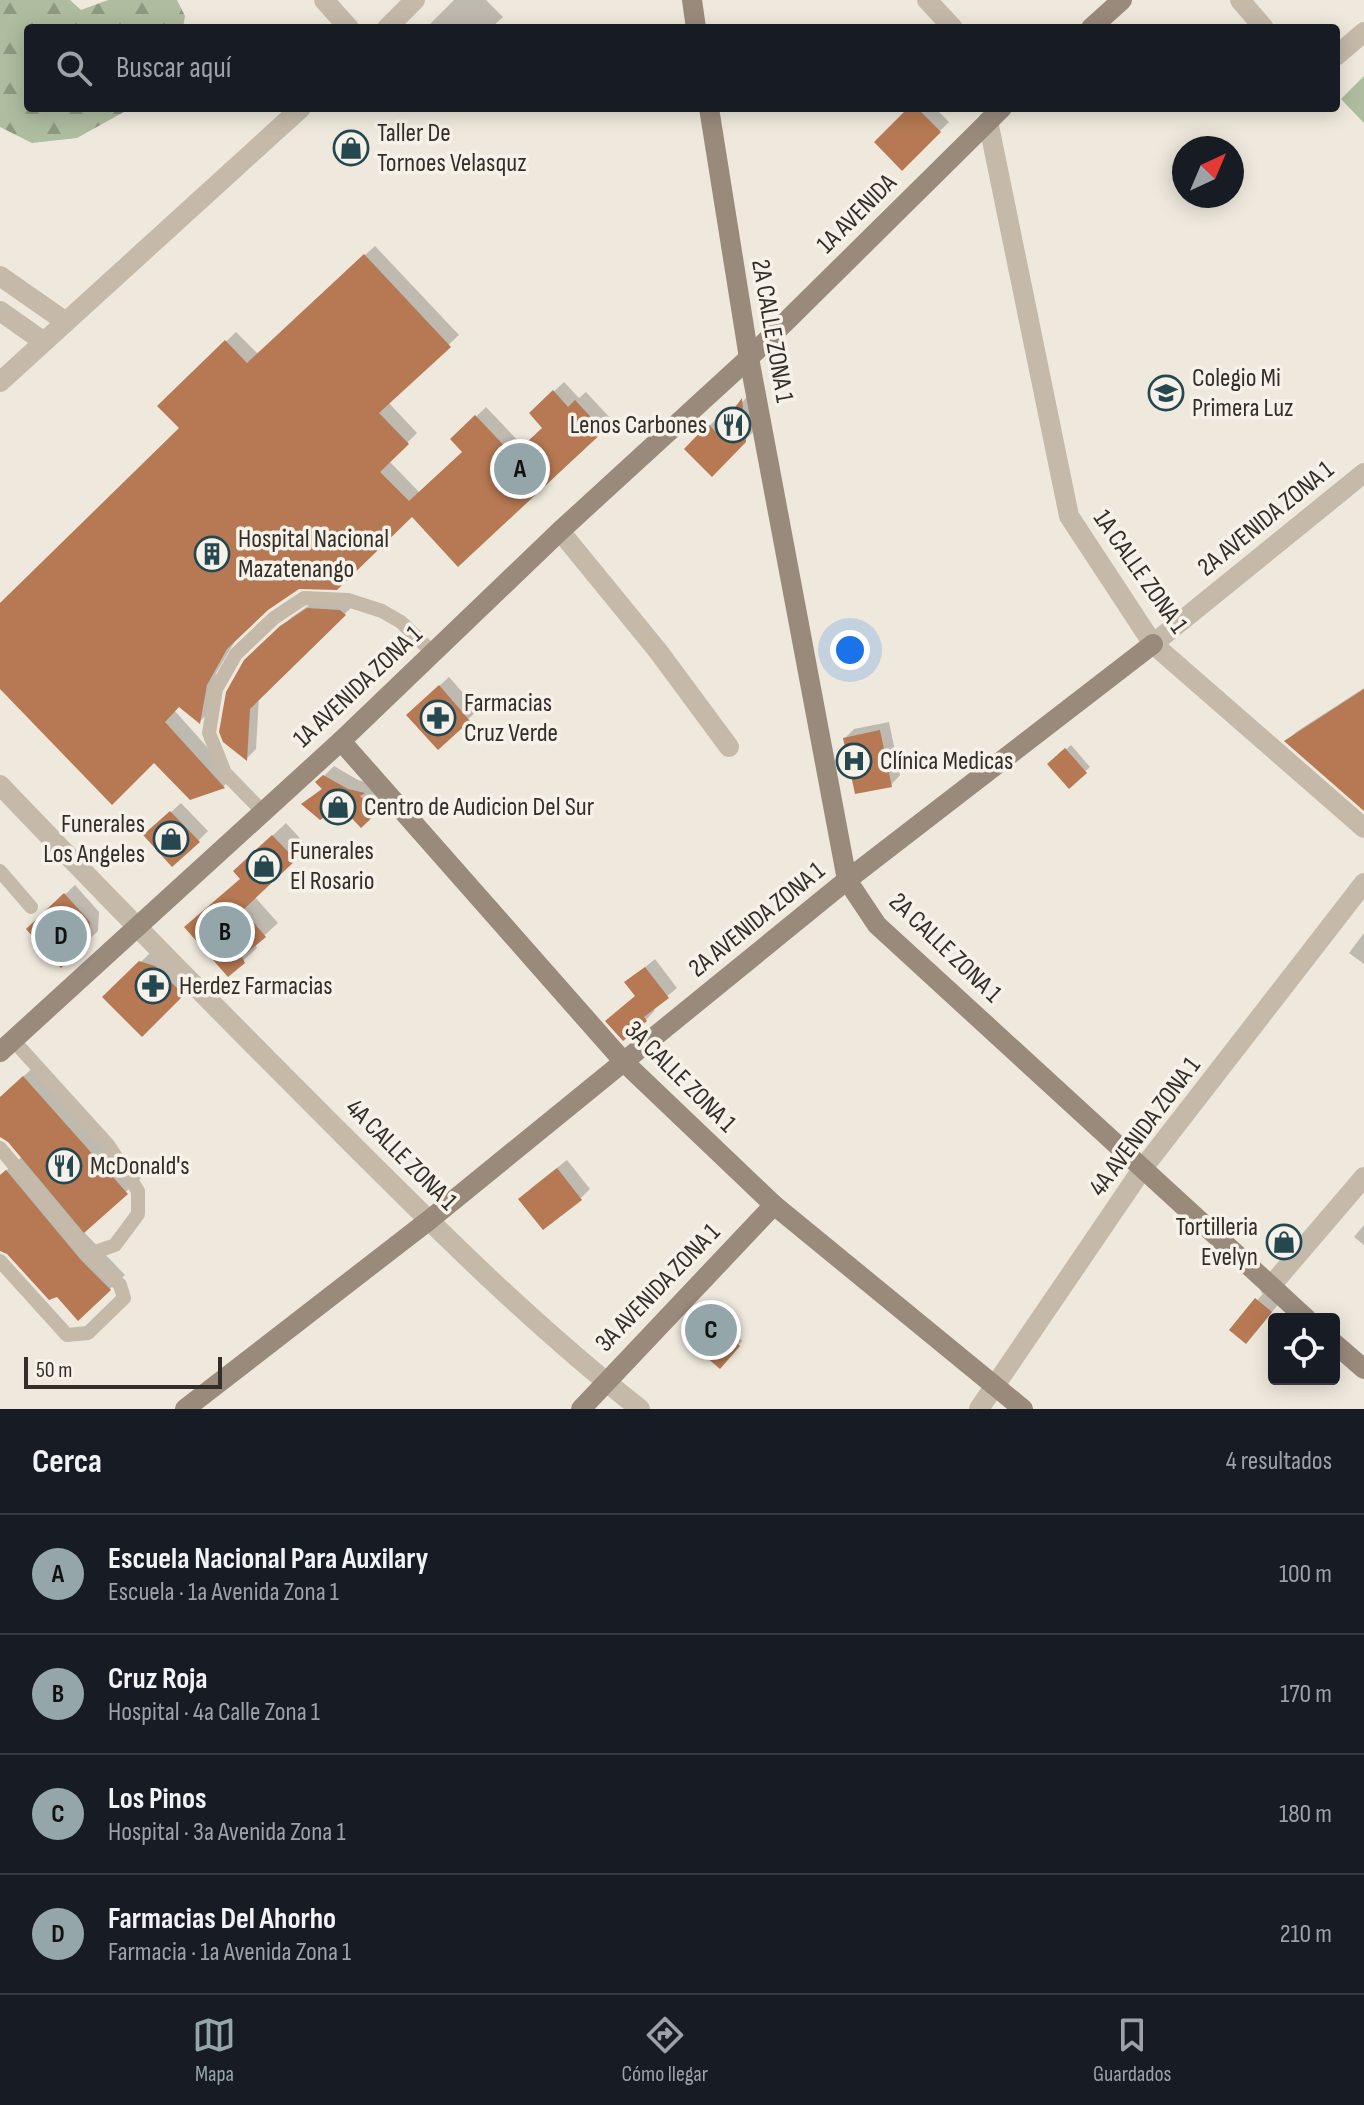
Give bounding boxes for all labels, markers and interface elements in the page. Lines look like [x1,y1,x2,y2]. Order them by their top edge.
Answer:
search box [24,24,1340,112]
icon: search [52,46,96,90]
text: Buscar aquí [116,50,231,86]
place label: Taller De Tornoes Velasquz [377,118,526,179]
shop icon: Taller De Tornoes Velasquz [332,129,370,167]
north arrow [1172,136,1244,208]
street label: 1A AVENIDA [811,167,904,260]
street label: 2A CALLE ZONA 1 [744,257,800,405]
place label: Colegio Mi Primera Luz [1192,363,1293,424]
school or university icon: Colegio Mi Primera Luz [1147,374,1185,412]
restaurant icon: Lenos Carbones [714,406,752,444]
place label: Lenos Carbones [570,410,707,441]
pin: A [494,439,546,499]
street label: 2A AVENIDA ZONA 1 [1192,455,1340,583]
street label: 1A CALLE ZONA 1 [1086,504,1194,640]
place label: Hospital Nacional Mazatenango [238,524,389,585]
building icon: Hospital Nacional Mazatenango [193,535,231,573]
street label: 1A AVENIDA ZONA 1 [287,620,429,754]
your location [830,630,870,670]
place label: Farmacias Cruz Verde [464,688,558,749]
pharmacy icon: Farmacias Cruz Verde [419,699,457,737]
hospital icon: Clínica Medicas [835,742,873,780]
place label: Clínica Medicas [880,746,1013,777]
shop icon: Centro de Audicion Del Sur [319,788,357,826]
place label: Centro de Audicion Del Sur [364,792,595,823]
place label: Funerales Los Angeles [43,809,145,870]
shop icon: Funerales Los Angeles [152,820,190,858]
place label: Funerales El Rosario [290,836,375,897]
shop icon: Funerales El Rosario [245,847,283,885]
street label: 2A AVENIDA ZONA 1 [683,856,831,984]
street label: 2A CALLE ZONA 1 [882,887,1008,1009]
pin: B [199,902,251,962]
pin: D [35,906,87,966]
pharmacy icon: Herdez Farmacias [134,967,172,1005]
place label: Herdez Farmacias [179,971,333,1002]
street label: 3A CALLE ZONA 1 [618,1015,742,1139]
street label: 4A AVENIDA ZONA 1 [1083,1051,1207,1203]
street label: 4A CALLE ZONA 1 [339,1093,463,1217]
restaurant icon: McDonald's [45,1147,83,1185]
place label: McDonald's [90,1151,190,1182]
place label: Tortilleria Evelyn [1175,1212,1258,1273]
street label: 3A AVENIDA ZONA 1 [589,1218,727,1358]
shop icon: Tortilleria Evelyn [1265,1223,1303,1261]
pin: C [685,1300,737,1360]
map controls [1268,1313,1340,1385]
button: locate [1268,1313,1340,1385]
scale bar [24,1353,222,1389]
text: 50 m [36,1357,72,1384]
text: Cerca [32,1441,102,1482]
text: 4 resultados [1226,1446,1332,1477]
text: Escuela Nacional Para Auxilary [108,1541,428,1577]
text: A [52,1559,64,1590]
text: 100 m [1279,1559,1332,1590]
text: Escuela · 1a Avenida Zona 1 [108,1577,339,1608]
text: Cruz Roja [108,1661,208,1697]
text: B [52,1679,64,1710]
text: 170 m [1280,1679,1332,1710]
text: Hospital · 4a Calle Zona 1 [108,1697,320,1728]
text: Los Pinos [108,1781,207,1817]
text: C [51,1799,65,1830]
text: 180 m [1279,1799,1332,1830]
text: Hospital · 3a Avenida Zona 1 [108,1817,346,1848]
text: Farmacias Del Ahorho [108,1901,336,1937]
text: D [51,1919,65,1950]
text: 210 m [1280,1919,1332,1950]
text: Farmacia · 1a Avenida Zona 1 [108,1937,351,1968]
tab: Mapa [192,2013,236,2088]
tab: Cómo llegar [621,2013,708,2088]
tab: Guardados [1093,2013,1172,2088]

